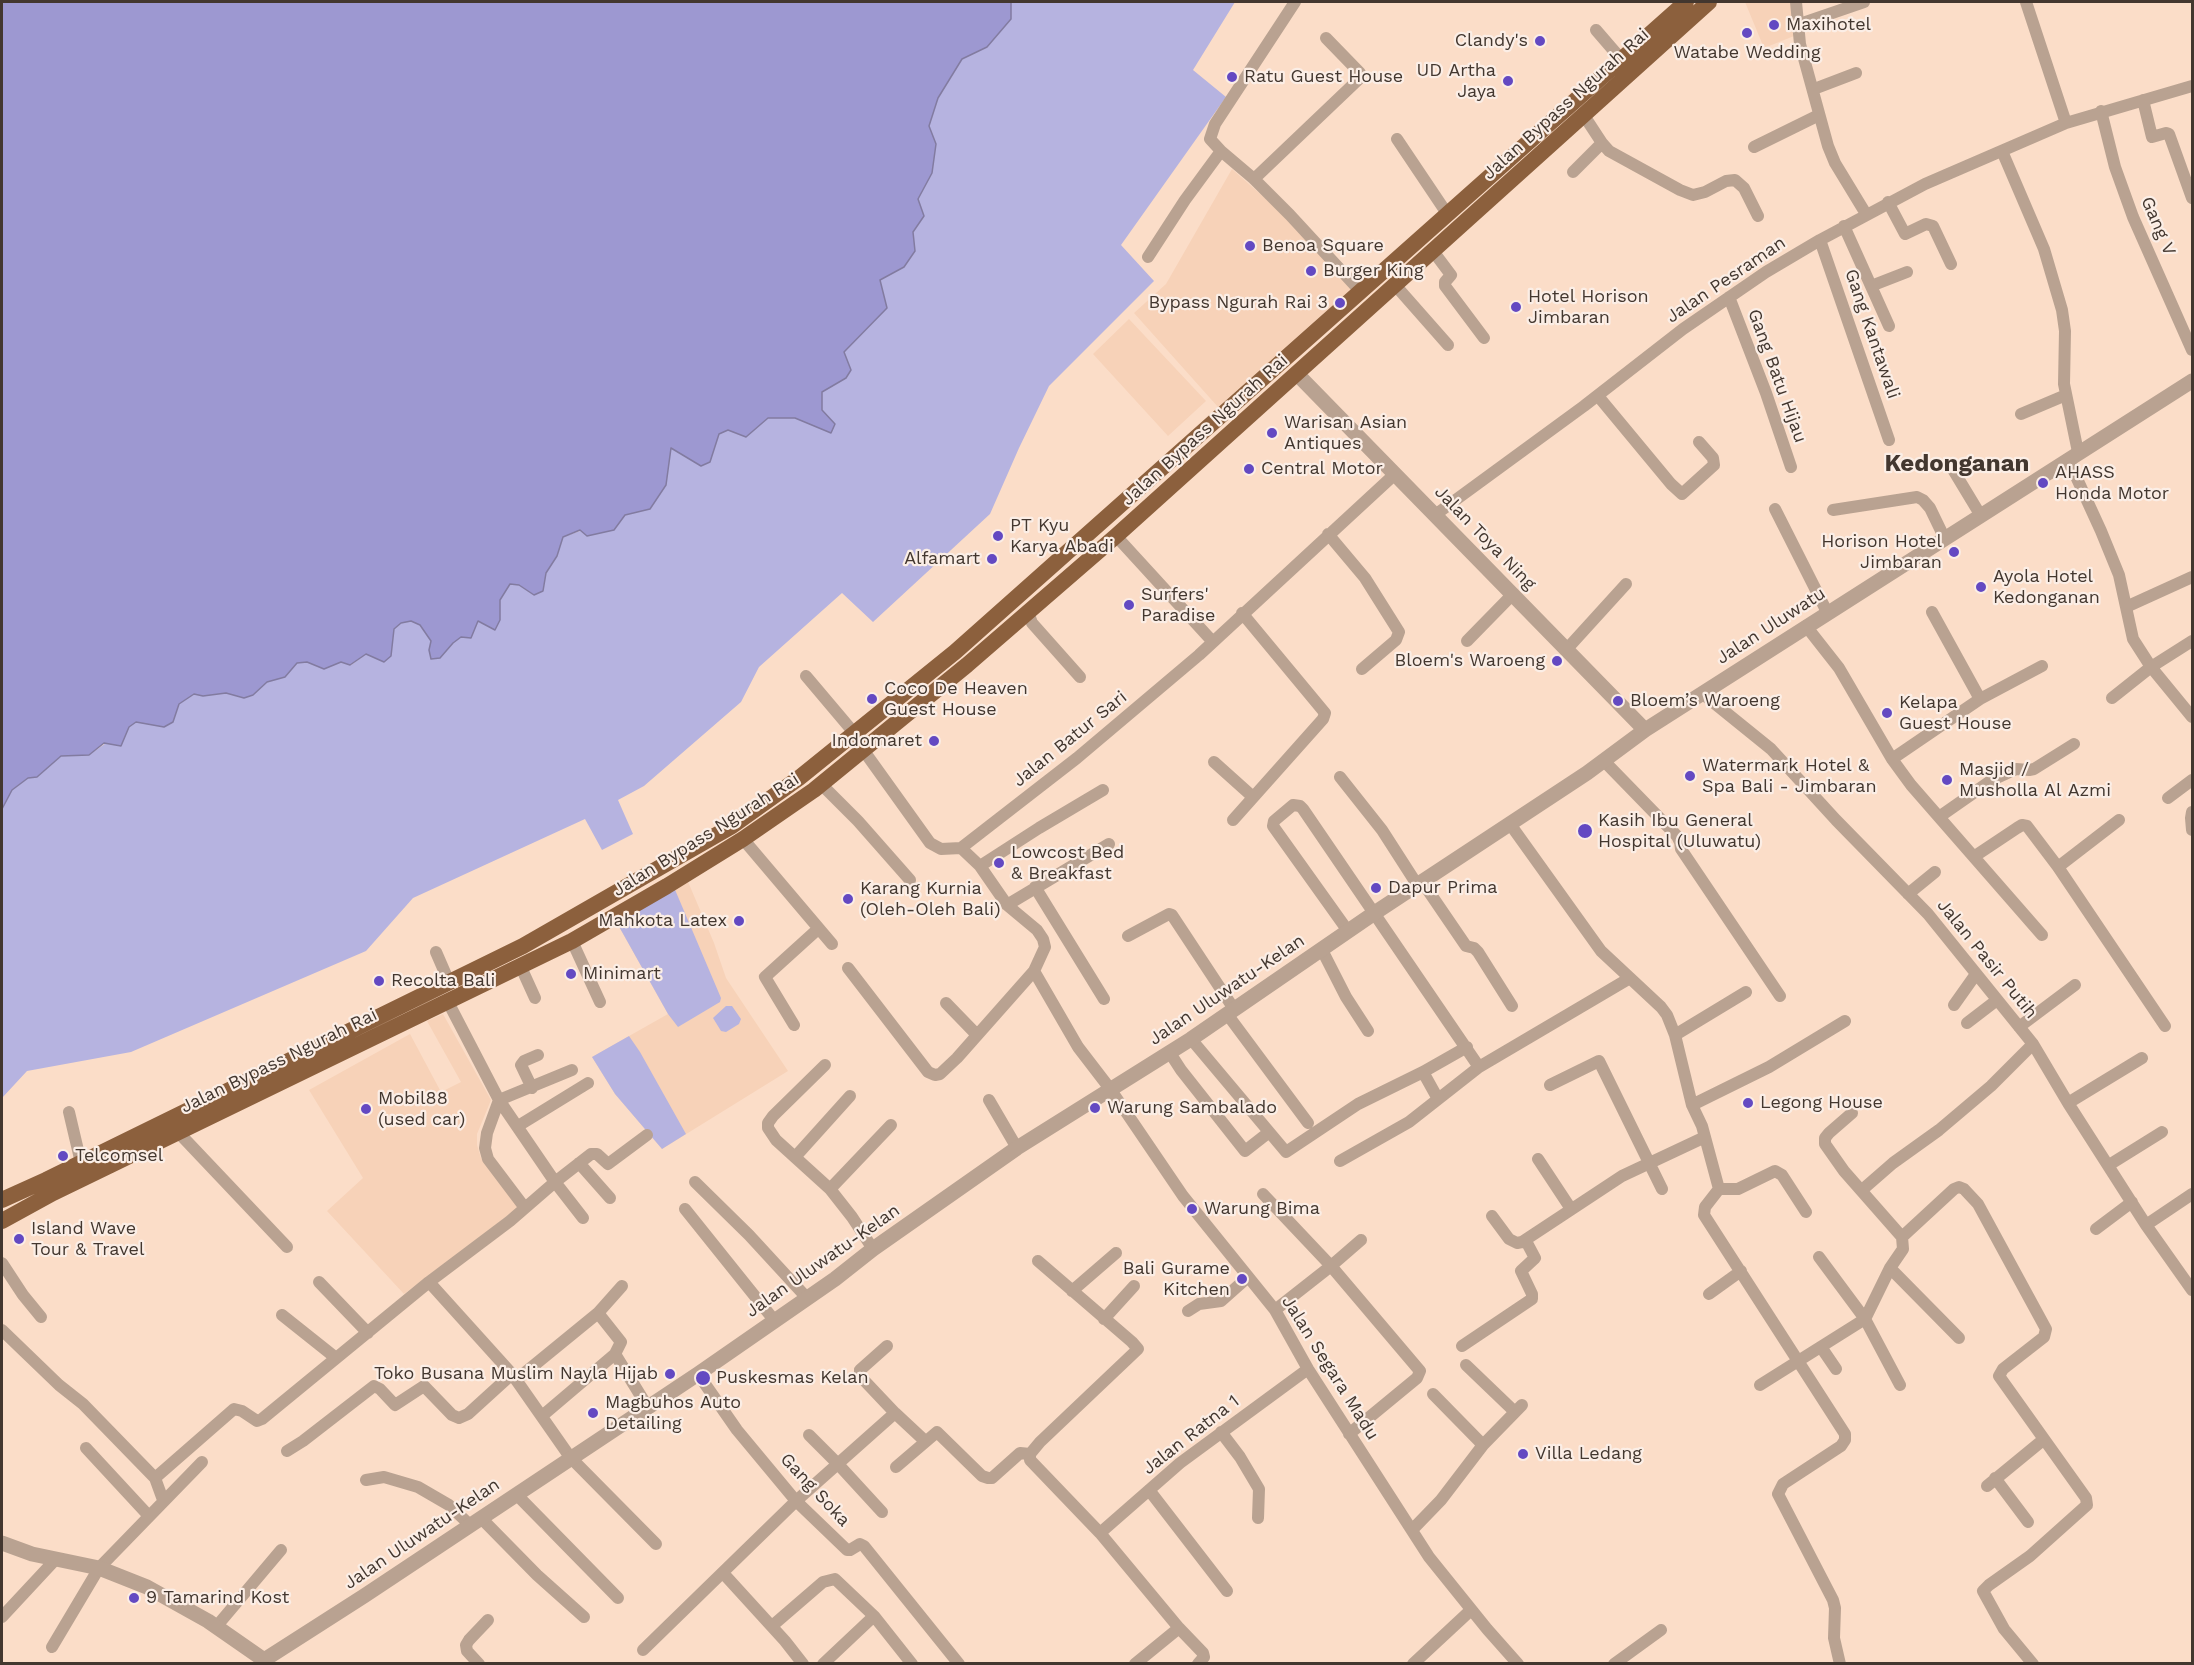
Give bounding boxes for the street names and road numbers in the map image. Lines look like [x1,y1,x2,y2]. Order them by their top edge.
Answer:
street label: Jalan Bypass Ngurah Rai [1479,24,1653,184]
street label: Gang V [2136,193,2180,259]
street label: Jalan Pesraman [1662,232,1790,328]
street label: Gang Kantawali [1840,266,1904,402]
street label: Gang Batu Hijau [1743,306,1811,446]
street label: Jalan Bypass Ngurah Rai [1118,350,1292,510]
street label: Jalan Toya Ning [1430,481,1540,595]
street label: Jalan Uluwatu [1712,583,1830,669]
street label: Jalan Batur Sari [1009,686,1131,792]
street label: Jalan Bypass Ngurah Rai [609,769,803,901]
street label: Jalan Pasir Putih [1932,895,2042,1023]
street label: Jalan Uluwatu-Kelan [1145,930,1309,1050]
street label: Jalan Bypass Ngurah Rai [177,1004,381,1118]
street label: Jalan Uluwatu-Kelan [742,1200,904,1322]
street label: Jalan Segara Madu [1277,1292,1383,1444]
street label: Jalan Ratna 1 [1138,1391,1244,1479]
street label: Gang Soka [776,1449,854,1531]
street label: Jalan Uluwatu-Kelan [340,1474,504,1594]

